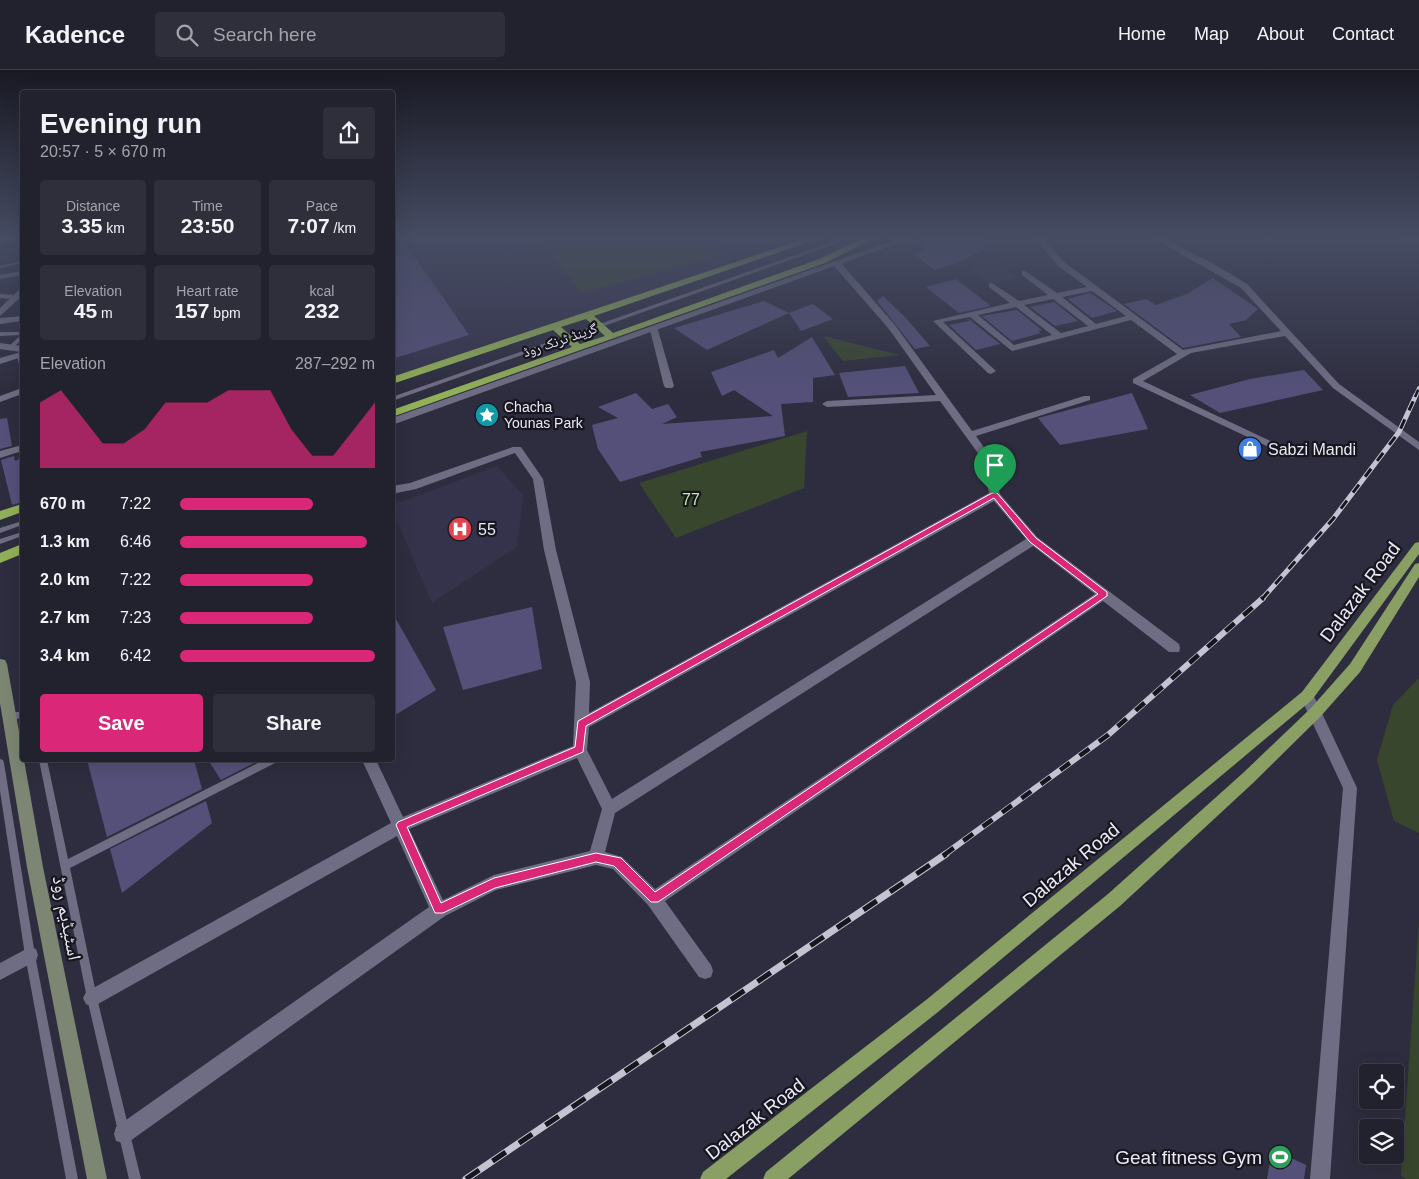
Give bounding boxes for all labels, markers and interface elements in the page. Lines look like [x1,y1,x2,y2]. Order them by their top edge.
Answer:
search box [155,12,505,57]
text: Kadence [25,21,125,48]
icon: search [173,21,201,49]
text: Search here [213,24,317,45]
text: Home [1118,24,1166,44]
text: Map [1194,24,1229,44]
text: About [1257,24,1304,44]
text: Contact [1332,24,1394,44]
button: share [323,107,375,159]
text: Evening run [40,108,202,139]
text: 20:57 · 5 × 670 m [40,143,166,160]
text: Distance [66,198,120,214]
text: Time [192,198,223,214]
text: Pace [306,198,338,214]
text: 3.35 [61,214,102,237]
text: 23:50 [181,214,234,237]
text: 7:07 [288,214,330,237]
text: km [102,220,125,236]
text: /km [330,220,356,236]
text: Elevation [64,283,122,299]
text: Heart rate [176,283,239,299]
text: kcal [309,283,334,299]
text: 45 [74,299,97,322]
text: 157 [174,299,209,322]
text: 232 [304,299,339,322]
text: m [97,305,113,321]
text: bpm [209,305,241,321]
street label: گرینڈ ٹرنک روڈ [521,320,600,361]
text: Elevation [40,355,106,372]
text: 287–292 m [295,355,375,372]
place label: Chacha Younas Park [504,399,584,431]
place icon: Chacha Younas Park [474,402,500,428]
shop icon: Sabzi Mandi [1237,436,1263,462]
place label: Sabzi Mandi [1268,441,1356,458]
pin [974,444,1016,495]
icon: arrive [981,451,1009,479]
park label: 77 [682,491,700,508]
text: 670 m [40,495,85,512]
text: 7:22 [120,495,151,512]
hospital icon: 55 [447,516,473,542]
place label: 55 [478,521,496,538]
text: 1.3 km [40,533,90,550]
text: 6:46 [120,533,151,550]
street label: Dalazak Road [1316,538,1404,646]
text: 2.0 km [40,571,90,588]
text: 7:22 [120,571,151,588]
text: 2.7 km [40,609,90,626]
text: 7:23 [120,609,151,626]
text: 3.4 km [40,647,90,664]
text: 6:42 [120,647,151,664]
button: Save [40,694,203,752]
button: Share [213,694,375,752]
street label: Dalazak Road [1019,819,1123,911]
street label: اسٹیڈیم روڈ [47,874,85,962]
map controls [1359,1064,1404,1164]
button: locate [1359,1064,1404,1109]
street label: Dalazak Road [702,1074,808,1164]
button: layers [1359,1119,1404,1164]
sports icon: Geat fitness Gym [1267,1144,1293,1170]
place label: Geat fitness Gym [1115,1147,1262,1168]

